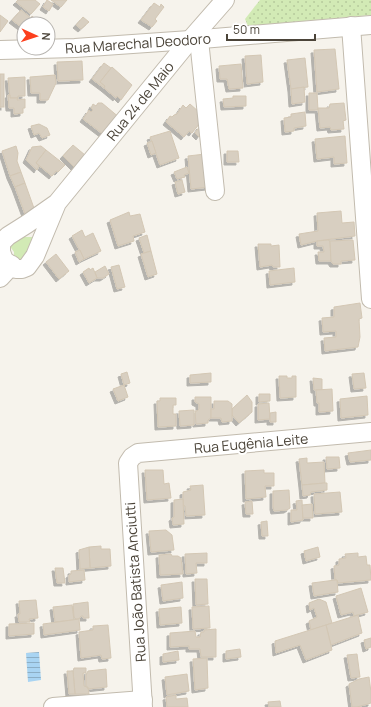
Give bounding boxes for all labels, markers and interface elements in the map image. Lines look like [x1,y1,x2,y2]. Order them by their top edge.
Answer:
north arrow [16,16,56,56]
scale bar [227,16,315,42]
text: 50 m [233,21,260,38]
street label: Rua Marechal Deodoro [65,28,211,58]
text: N [39,32,54,41]
street label: Rua 24 de Maio [102,57,178,145]
street label: Rua Eugênia Leite [193,429,309,457]
street label: Rua João Batista Anciutti [120,502,150,662]

